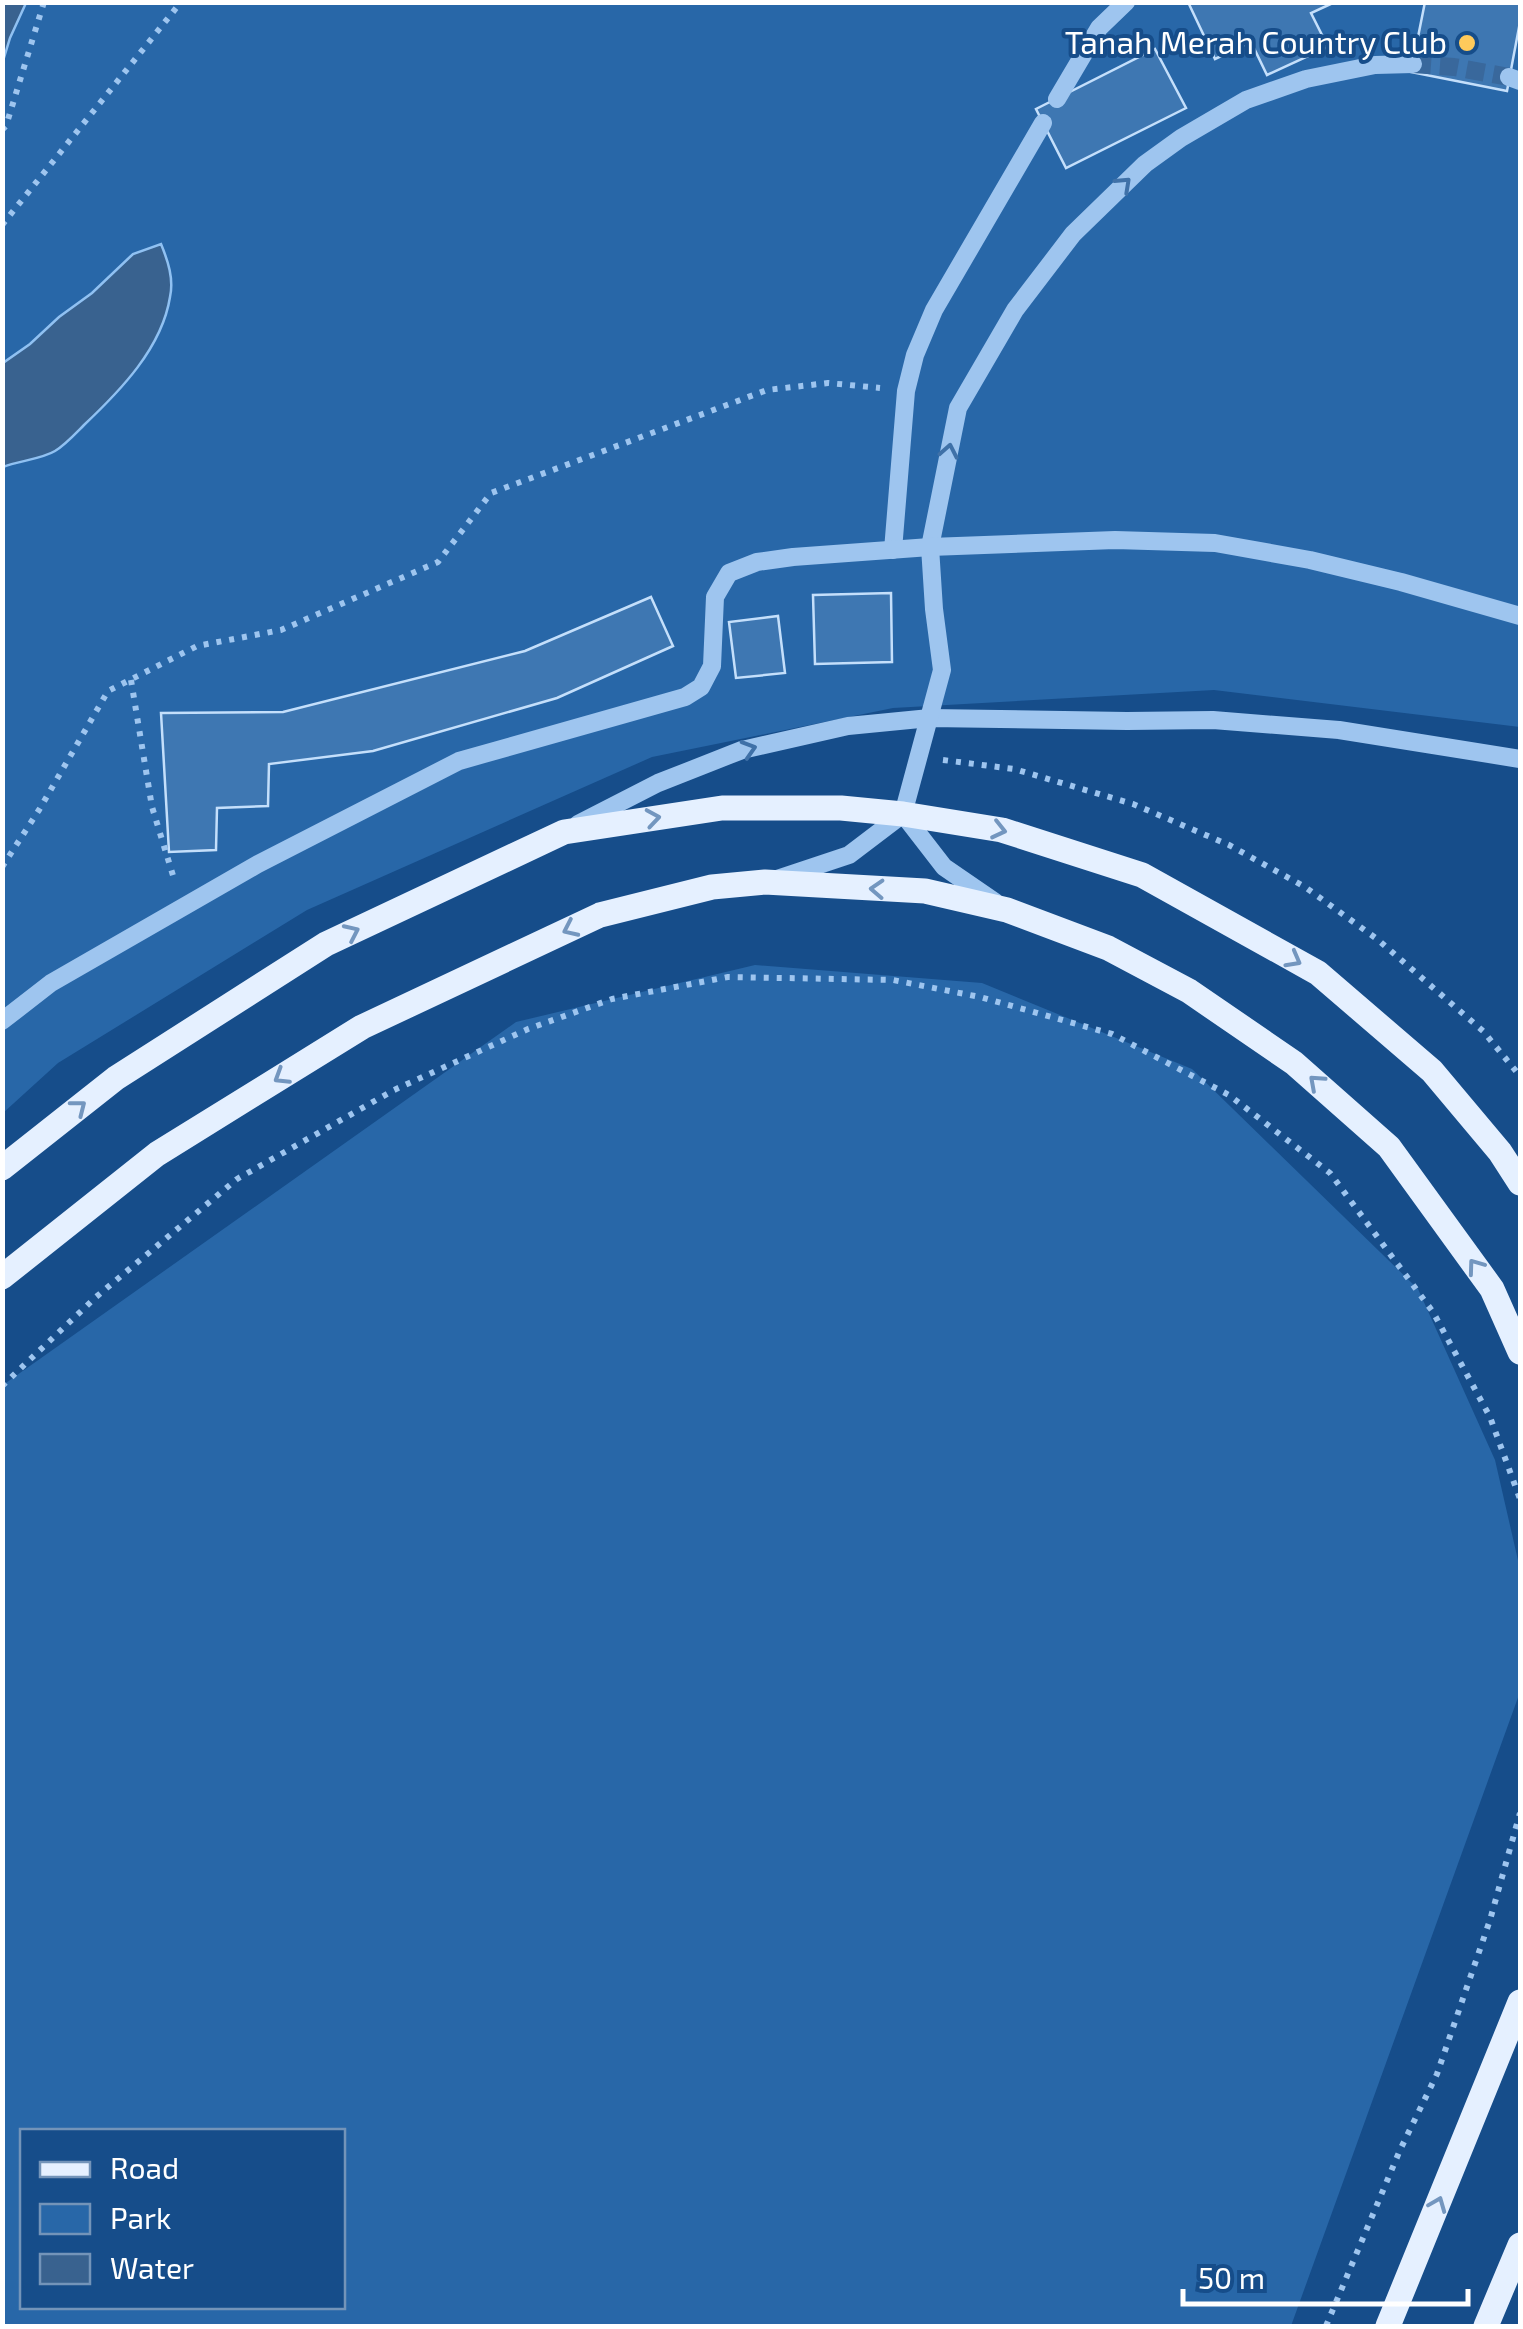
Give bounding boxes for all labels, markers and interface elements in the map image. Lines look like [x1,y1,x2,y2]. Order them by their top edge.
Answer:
place label: Tanah Merah Country Club [1065,22,1447,60]
marker: Tanah Merah Country Club [1456,32,1478,54]
one-way arrow [1112,178,1131,196]
one-way arrow [938,443,959,460]
one-way arrow [740,740,757,761]
one-way arrow [645,808,662,829]
one-way arrow [990,818,1007,839]
one-way arrow [868,878,884,899]
one-way arrow [562,917,580,937]
one-way arrow [342,924,360,944]
one-way arrow [1284,948,1302,968]
one-way arrow [274,1065,292,1084]
one-way arrow [1309,1075,1328,1093]
one-way arrow [68,1101,86,1119]
one-way arrow [1469,1259,1487,1277]
legend [20,2129,345,2309]
text: Road [110,2149,179,2185]
one-way arrow [1426,2196,1446,2214]
text: Park [110,2199,171,2235]
scale bar [1183,2244,1468,2306]
text: Water [110,2249,194,2285]
text: 50 m [1198,2259,1265,2295]

